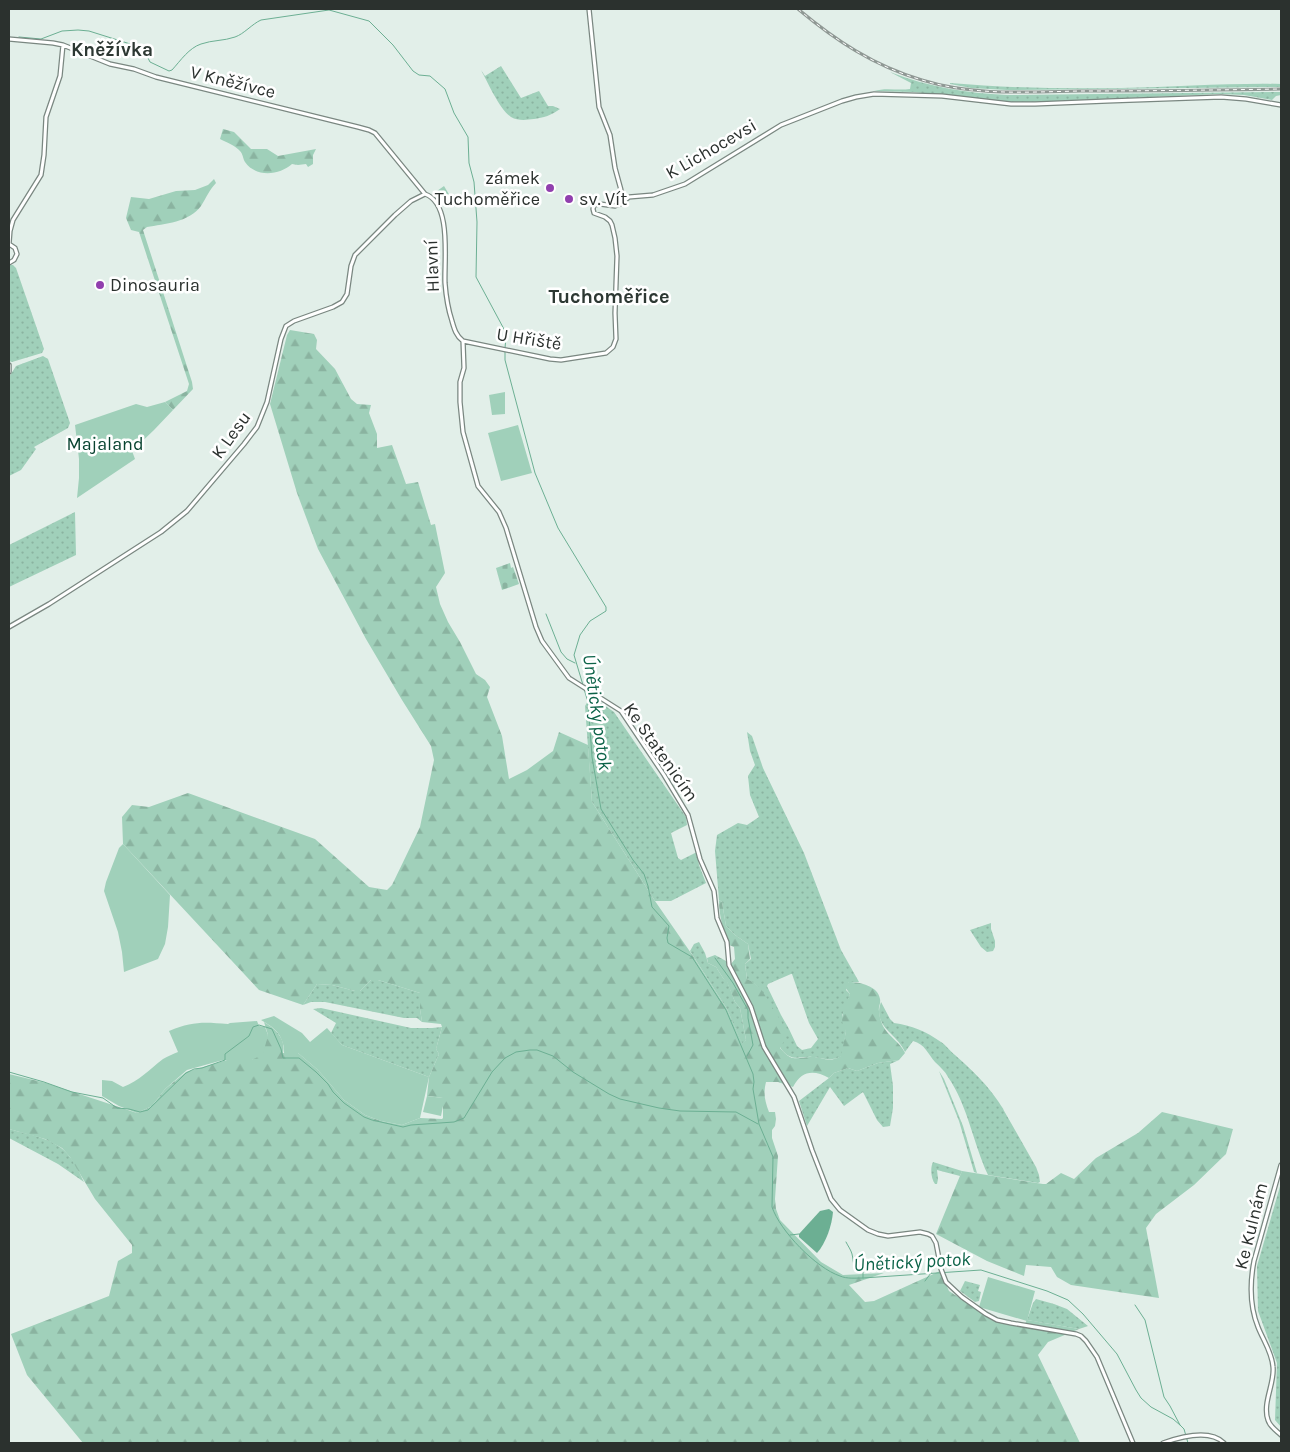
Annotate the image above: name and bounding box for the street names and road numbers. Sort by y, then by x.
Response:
street label: V Kněžívce [188,61,278,103]
street label: K Lichocevsi [662,114,760,184]
street label: Hlavní [420,239,444,293]
street label: U Hřiště [495,323,563,355]
street label: K Lesu [206,407,256,463]
street label: Ke Statenicím [619,698,703,806]
street label: Ke Kulnám [1230,1180,1272,1272]

